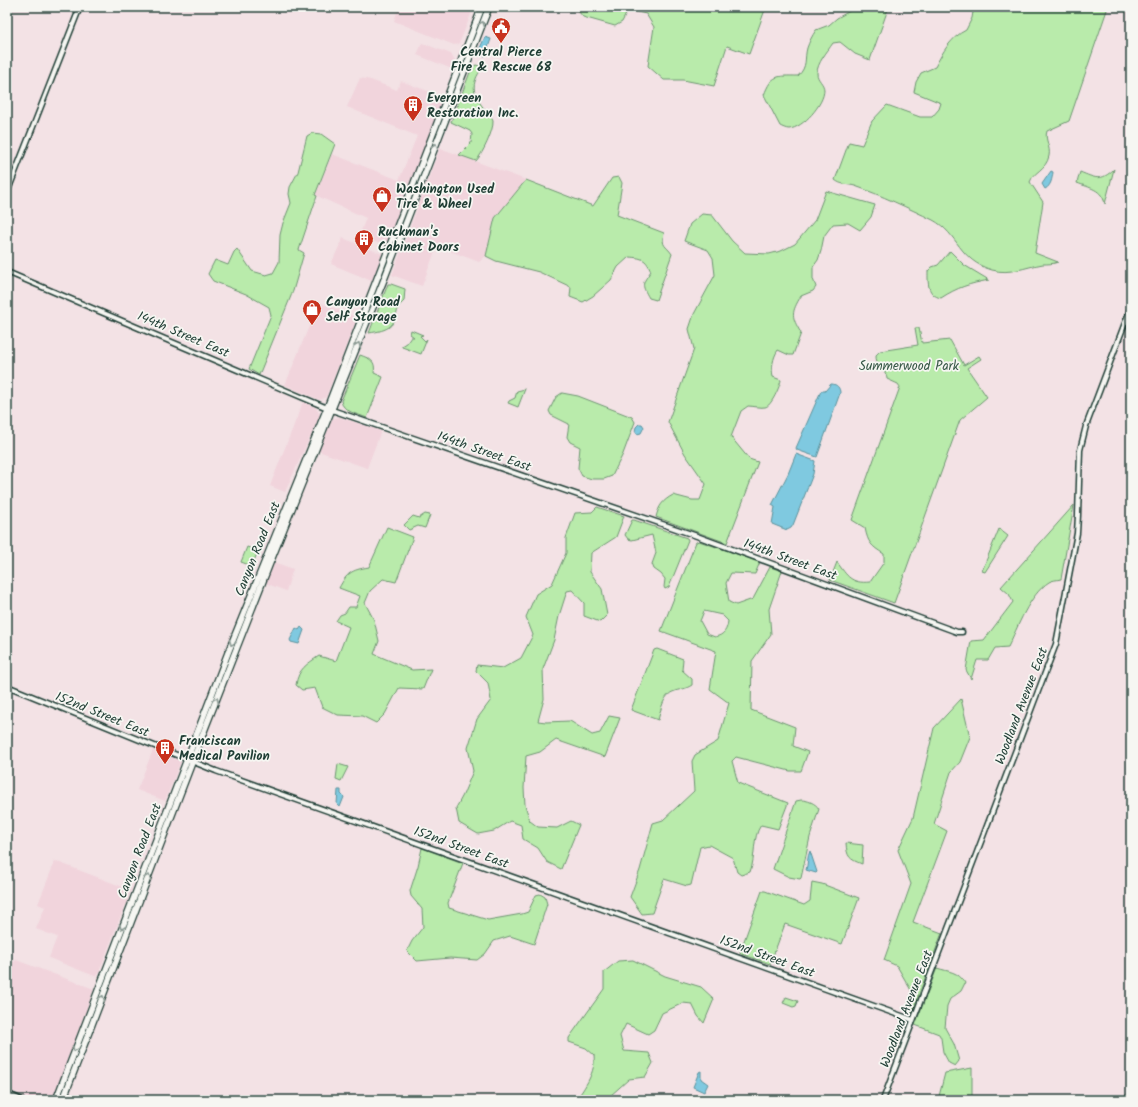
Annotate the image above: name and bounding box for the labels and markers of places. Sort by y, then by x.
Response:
public building icon: Central Pierce Fire & Rescue 68 [490,16,512,44]
place label: Central Pierce Fire & Rescue 68 [451,42,552,78]
place label: Evergreen Restoration Inc. [427,88,518,124]
building icon: Evergreen Restoration Inc. [402,94,424,122]
place label: Washington Used Tire & Wheel [396,179,495,215]
shop icon: Washington Used Tire & Wheel [371,185,393,213]
place label: Ruckman's Cabinet Doors [378,222,459,258]
building icon: Ruckman's Cabinet Doors [353,228,375,256]
place label: Canyon Road Self Storage [326,292,401,328]
shop icon: Canyon Road Self Storage [301,298,323,326]
place label: Franciscan Medical Pavilion [179,731,270,767]
building icon: Franciscan Medical Pavilion [154,737,176,765]

